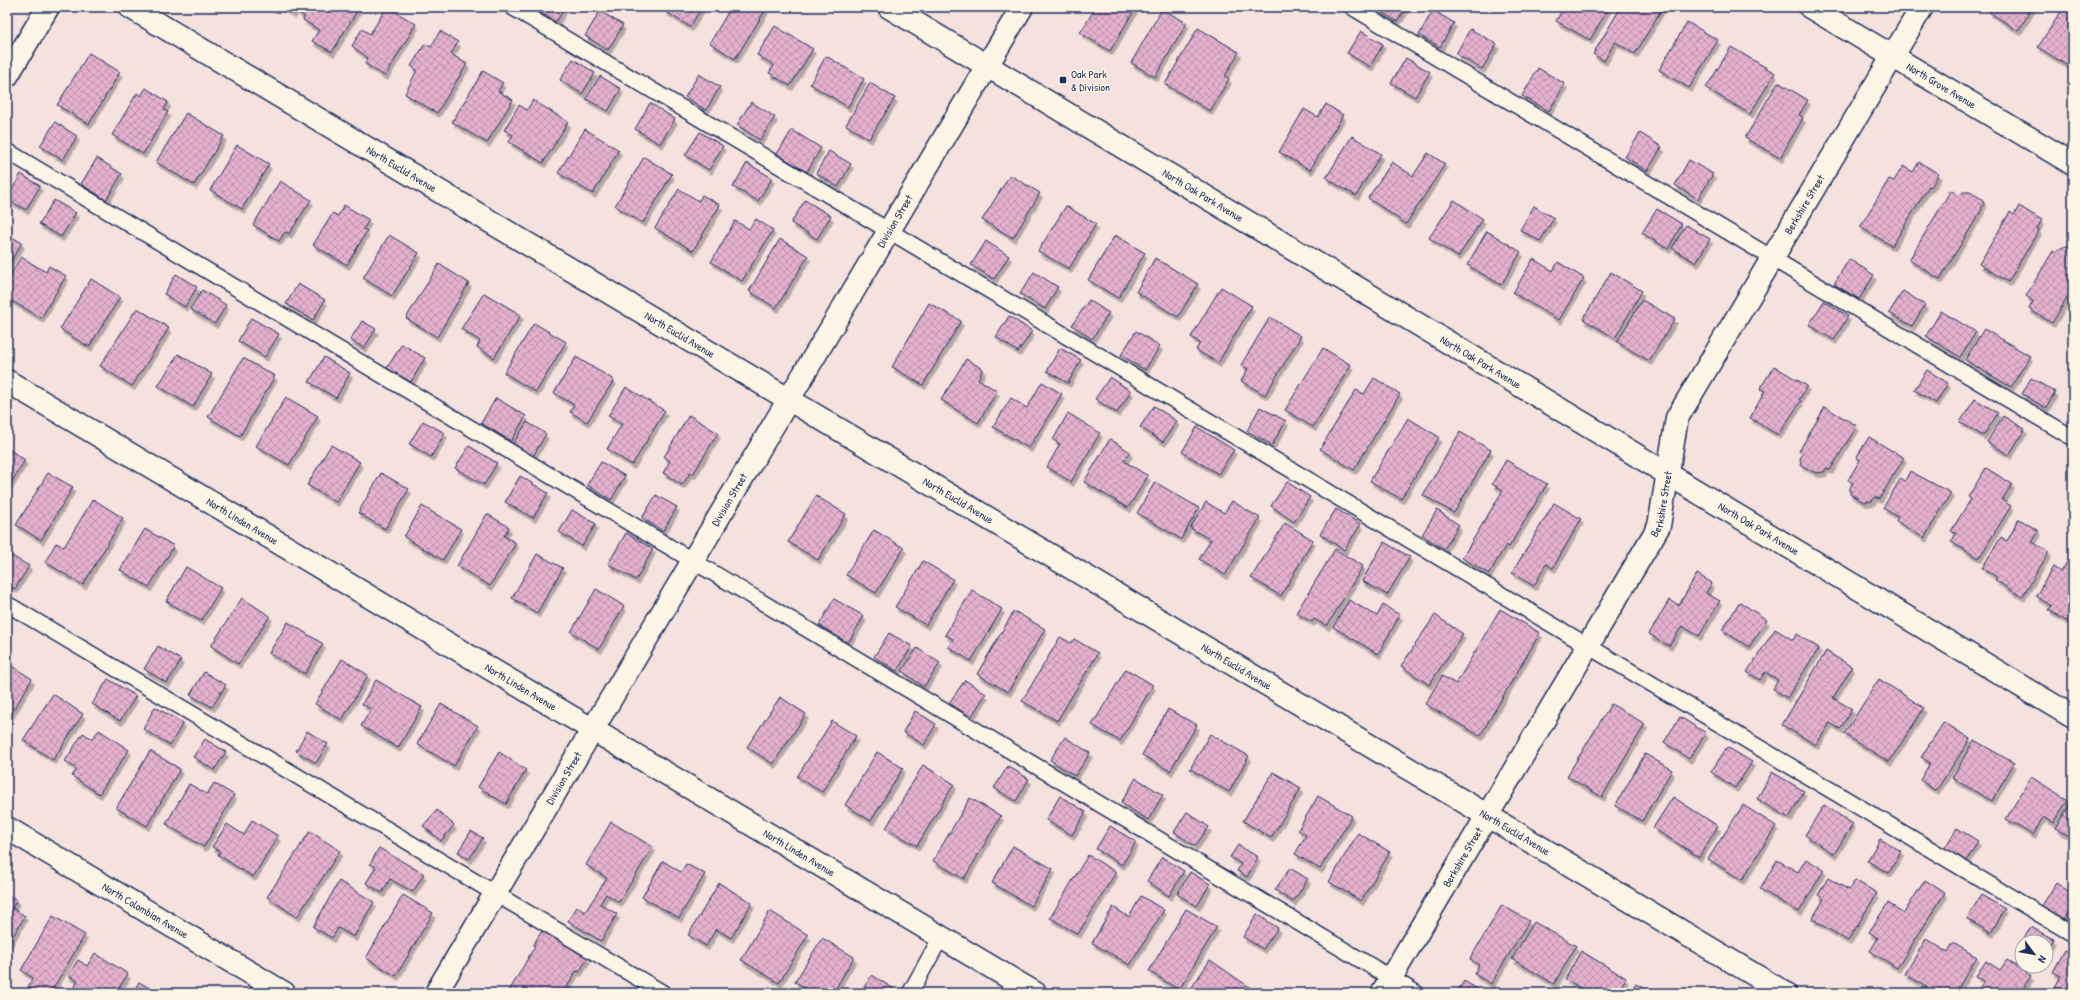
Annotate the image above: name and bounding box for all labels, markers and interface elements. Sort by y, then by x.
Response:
street label: North Grove Avenue [1904,59,1979,112]
place label: Oak Park & Division [1071,67,1110,94]
marker: Oak Park & Division [1058,75,1068,85]
street label: North Euclid Avenue [364,142,440,195]
street label: North Oak Park Avenue [1160,166,1246,225]
street label: Berkshire Street [1781,172,1828,237]
street label: Division Street [874,192,916,250]
street label: North Euclid Avenue [642,308,718,361]
street label: North Oak Park Avenue [1438,332,1524,392]
street label: Division Street [708,470,750,528]
street label: Berkshire Street [1647,470,1675,539]
street label: North Euclid Avenue [921,474,996,527]
street label: North Linden Avenue [204,494,281,548]
street label: North Oak Park Avenue [1716,499,1802,558]
street label: North Euclid Avenue [1199,640,1275,693]
street label: North Linden Avenue [482,660,560,714]
street label: Division Street [543,749,585,807]
street label: North Euclid Avenue [1477,806,1553,859]
street label: Berkshire Street [1439,825,1486,889]
street label: North Linden Avenue [761,826,838,880]
street label: North Colombian Avenue [100,879,191,942]
north arrow [2014,934,2054,974]
text: N [2035,953,2050,966]

